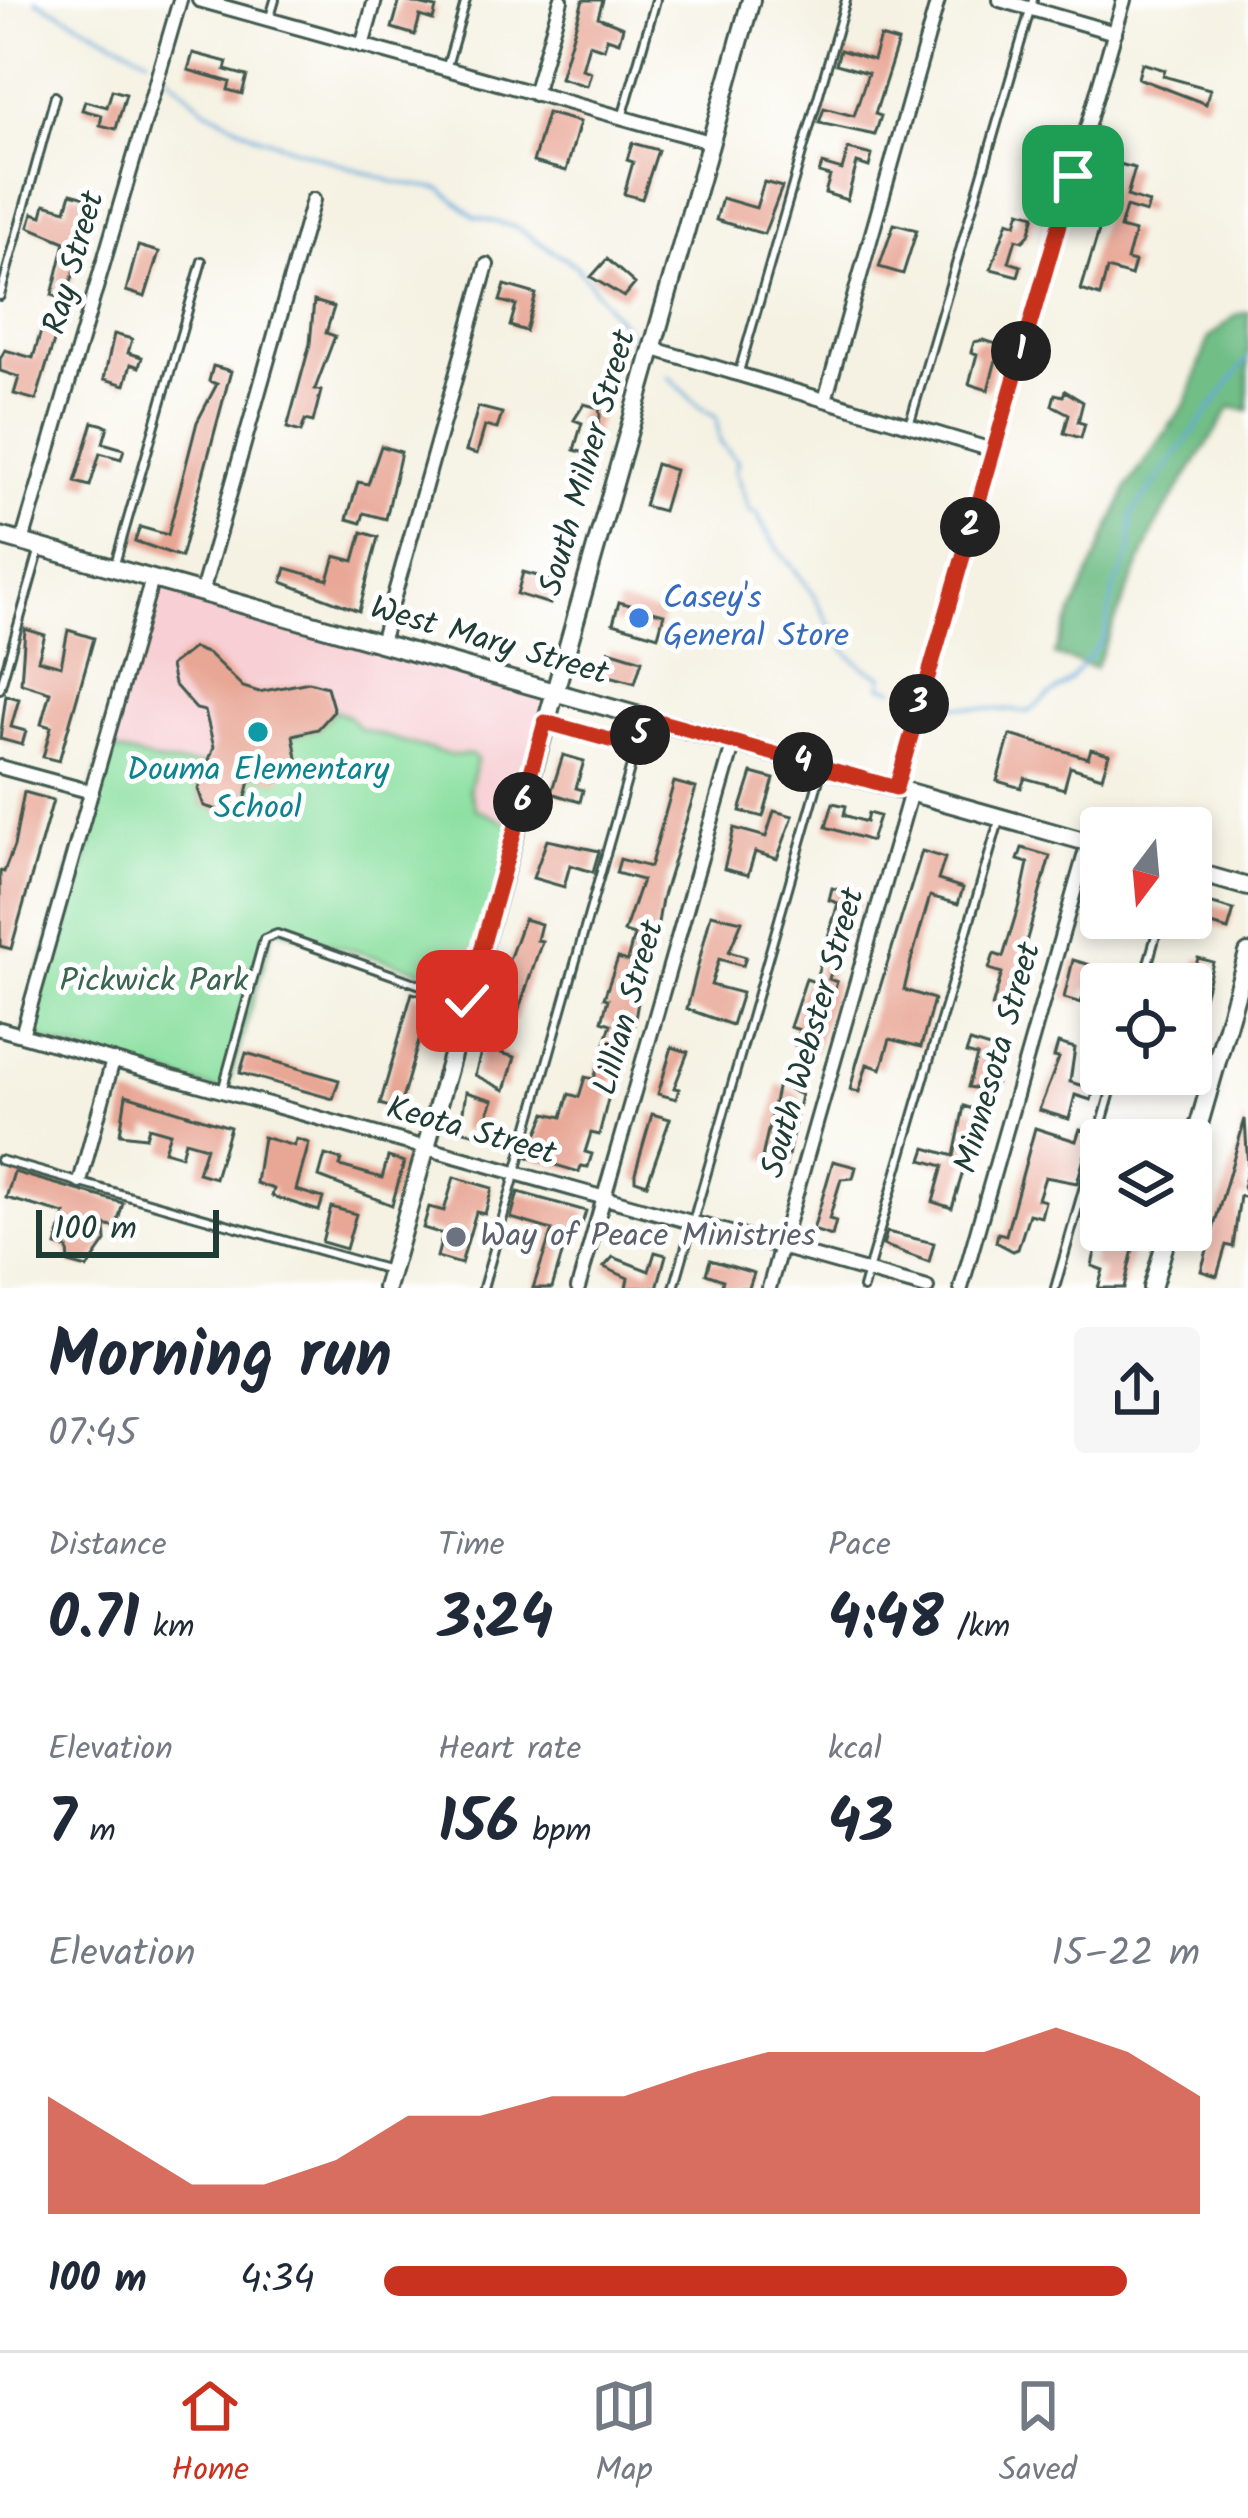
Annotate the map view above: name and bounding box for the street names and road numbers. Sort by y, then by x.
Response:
street label: Ray Street [29,184,121,341]
street label: South Milner Street [526,323,653,602]
street label: West Mary Street [364,583,616,702]
street label: South Webster Street [747,881,881,1184]
street label: Lillian Street [580,913,681,1102]
street label: Minnesota Street [941,935,1058,1180]
street label: Keota Street [380,1082,563,1182]

